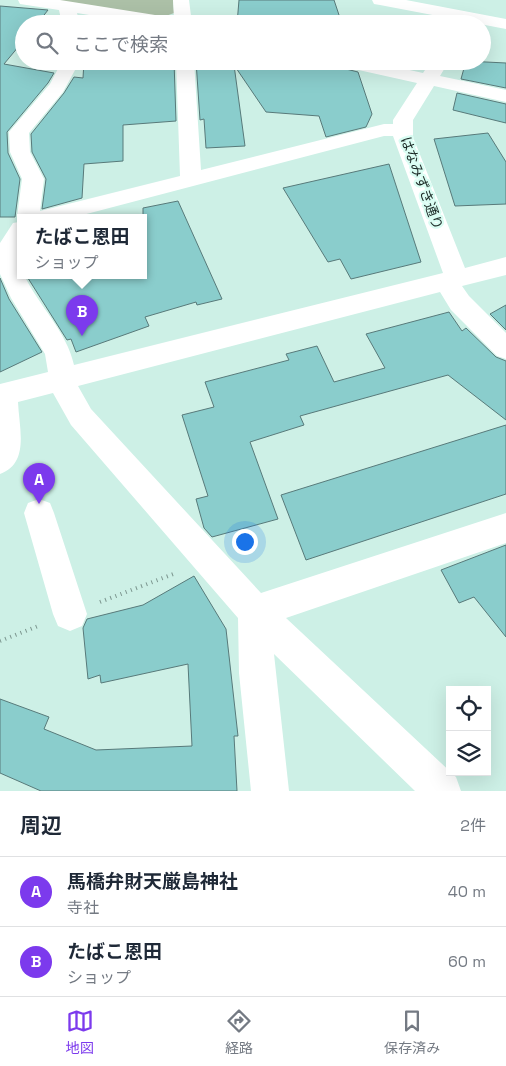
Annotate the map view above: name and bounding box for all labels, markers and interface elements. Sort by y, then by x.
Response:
search box [15,15,491,70]
icon: search [33,29,61,57]
text: ここで検索 [73,32,168,57]
street label: はなみずき通り [397,134,447,232]
popup [17,214,147,279]
text: たばこ恩田 [34,224,130,249]
text: ショップ [34,252,99,273]
pin: B [66,295,98,336]
pin: A [23,463,55,504]
your location [232,529,258,555]
map controls [446,686,491,776]
button: locate [446,686,491,731]
button: layers [446,731,491,776]
text: 周辺 [20,812,62,839]
text: 2件 [460,815,486,836]
text: 馬橋弁財天厳島神社 [67,869,238,894]
text: A [31,881,41,902]
text: 40 m [448,881,486,902]
text: 寺社 [67,897,99,918]
text: たばこ恩田 [67,939,162,964]
text: B [31,951,41,972]
text: 60 m [448,951,486,972]
text: ショップ [67,967,131,988]
tab: 地図 [66,1007,94,1057]
tab: 経路 [225,1007,253,1057]
tab: 保存済み [384,1007,440,1057]

